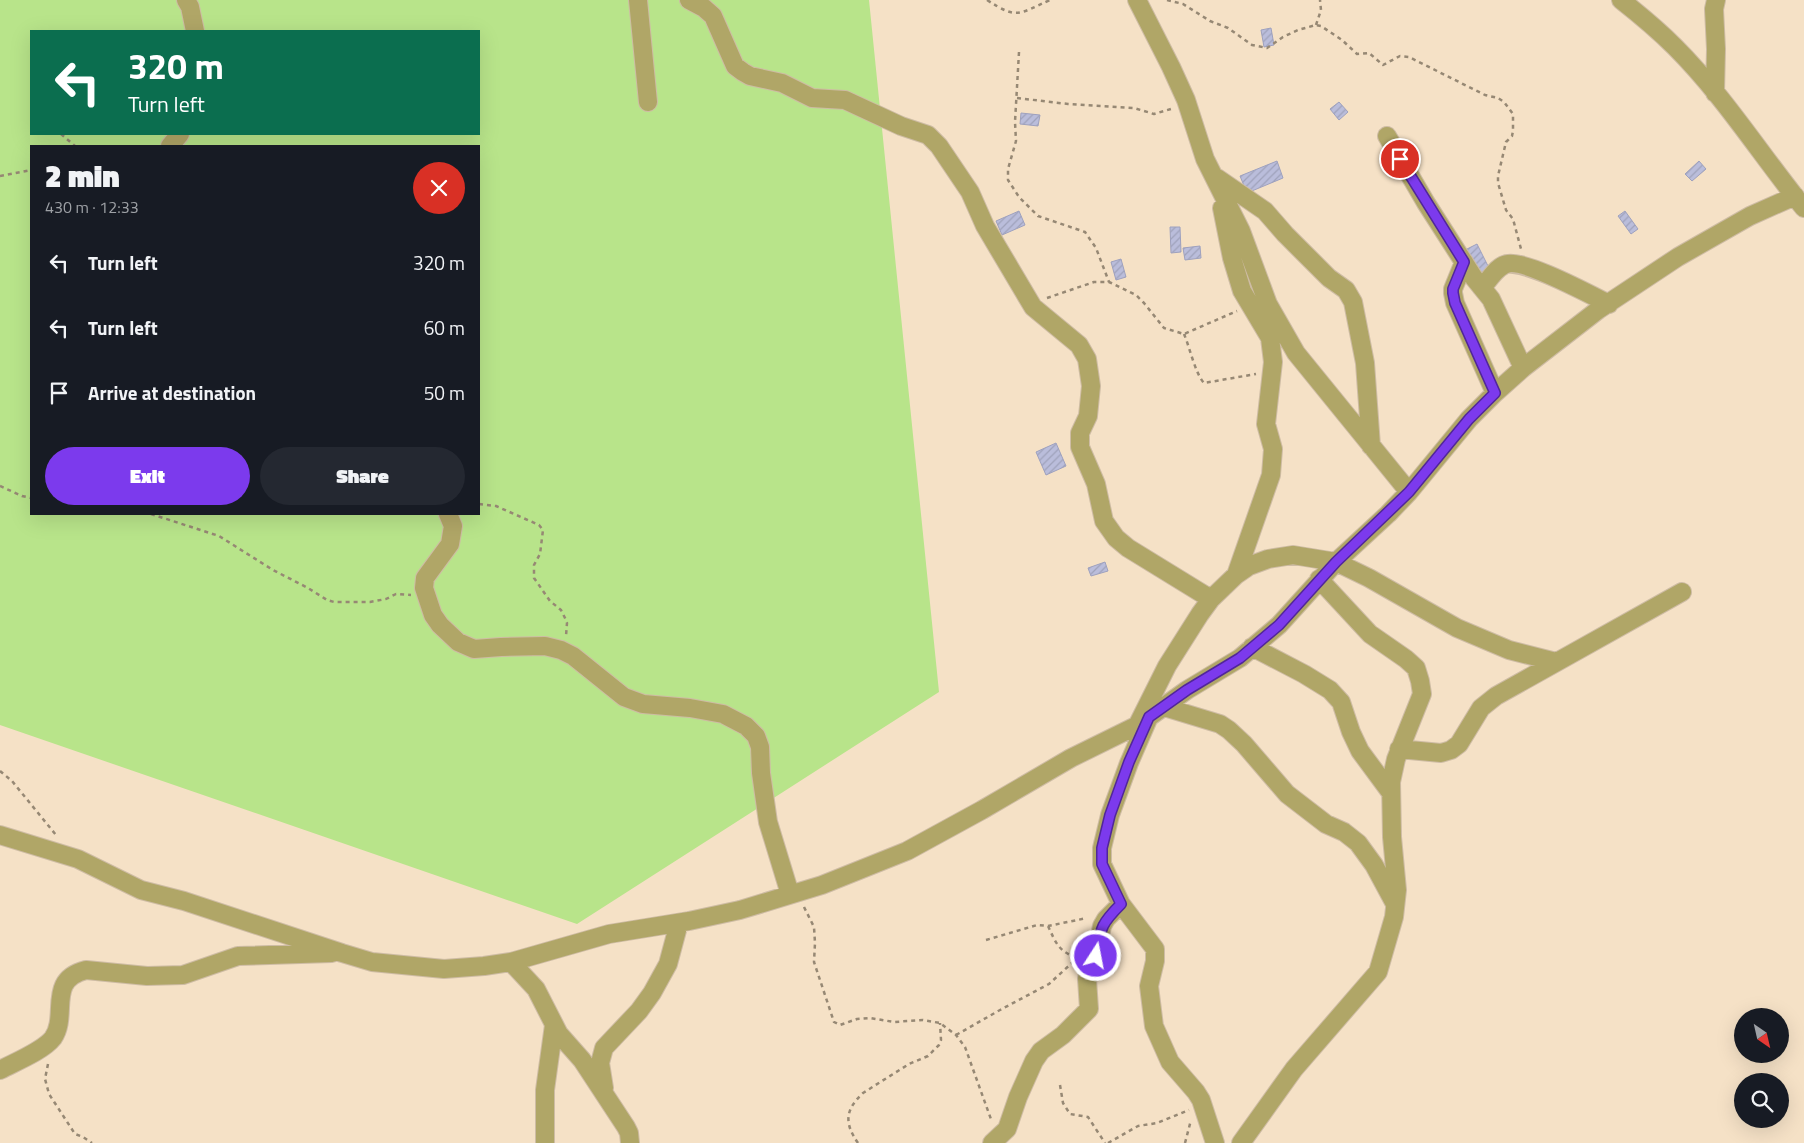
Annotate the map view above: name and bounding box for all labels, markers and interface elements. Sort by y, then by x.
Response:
text: 320 m [128,39,224,93]
icon: left [45,50,110,115]
text: Turn left [128,87,205,121]
pin [1379,138,1421,180]
icon: arrive [1386,145,1414,173]
text: 2 min [45,153,120,199]
button: close [413,162,465,214]
text: 430 m · 12:33 [45,195,139,219]
text: Turn left [88,248,158,277]
text: 320 m [413,248,465,277]
icon: left [45,249,73,277]
text: Turn left [88,313,158,342]
text: 60 m [424,313,465,342]
icon: left [45,314,73,342]
text: Arrive at destination [88,378,256,407]
text: 50 m [424,378,465,407]
icon: arrive [45,379,73,407]
button: Exit [45,447,250,505]
button: Share [260,447,465,505]
position arrow [1069,929,1121,981]
north arrow [1734,1008,1789,1062]
map controls [1734,1008,1789,1128]
button: search [1734,1073,1789,1128]

